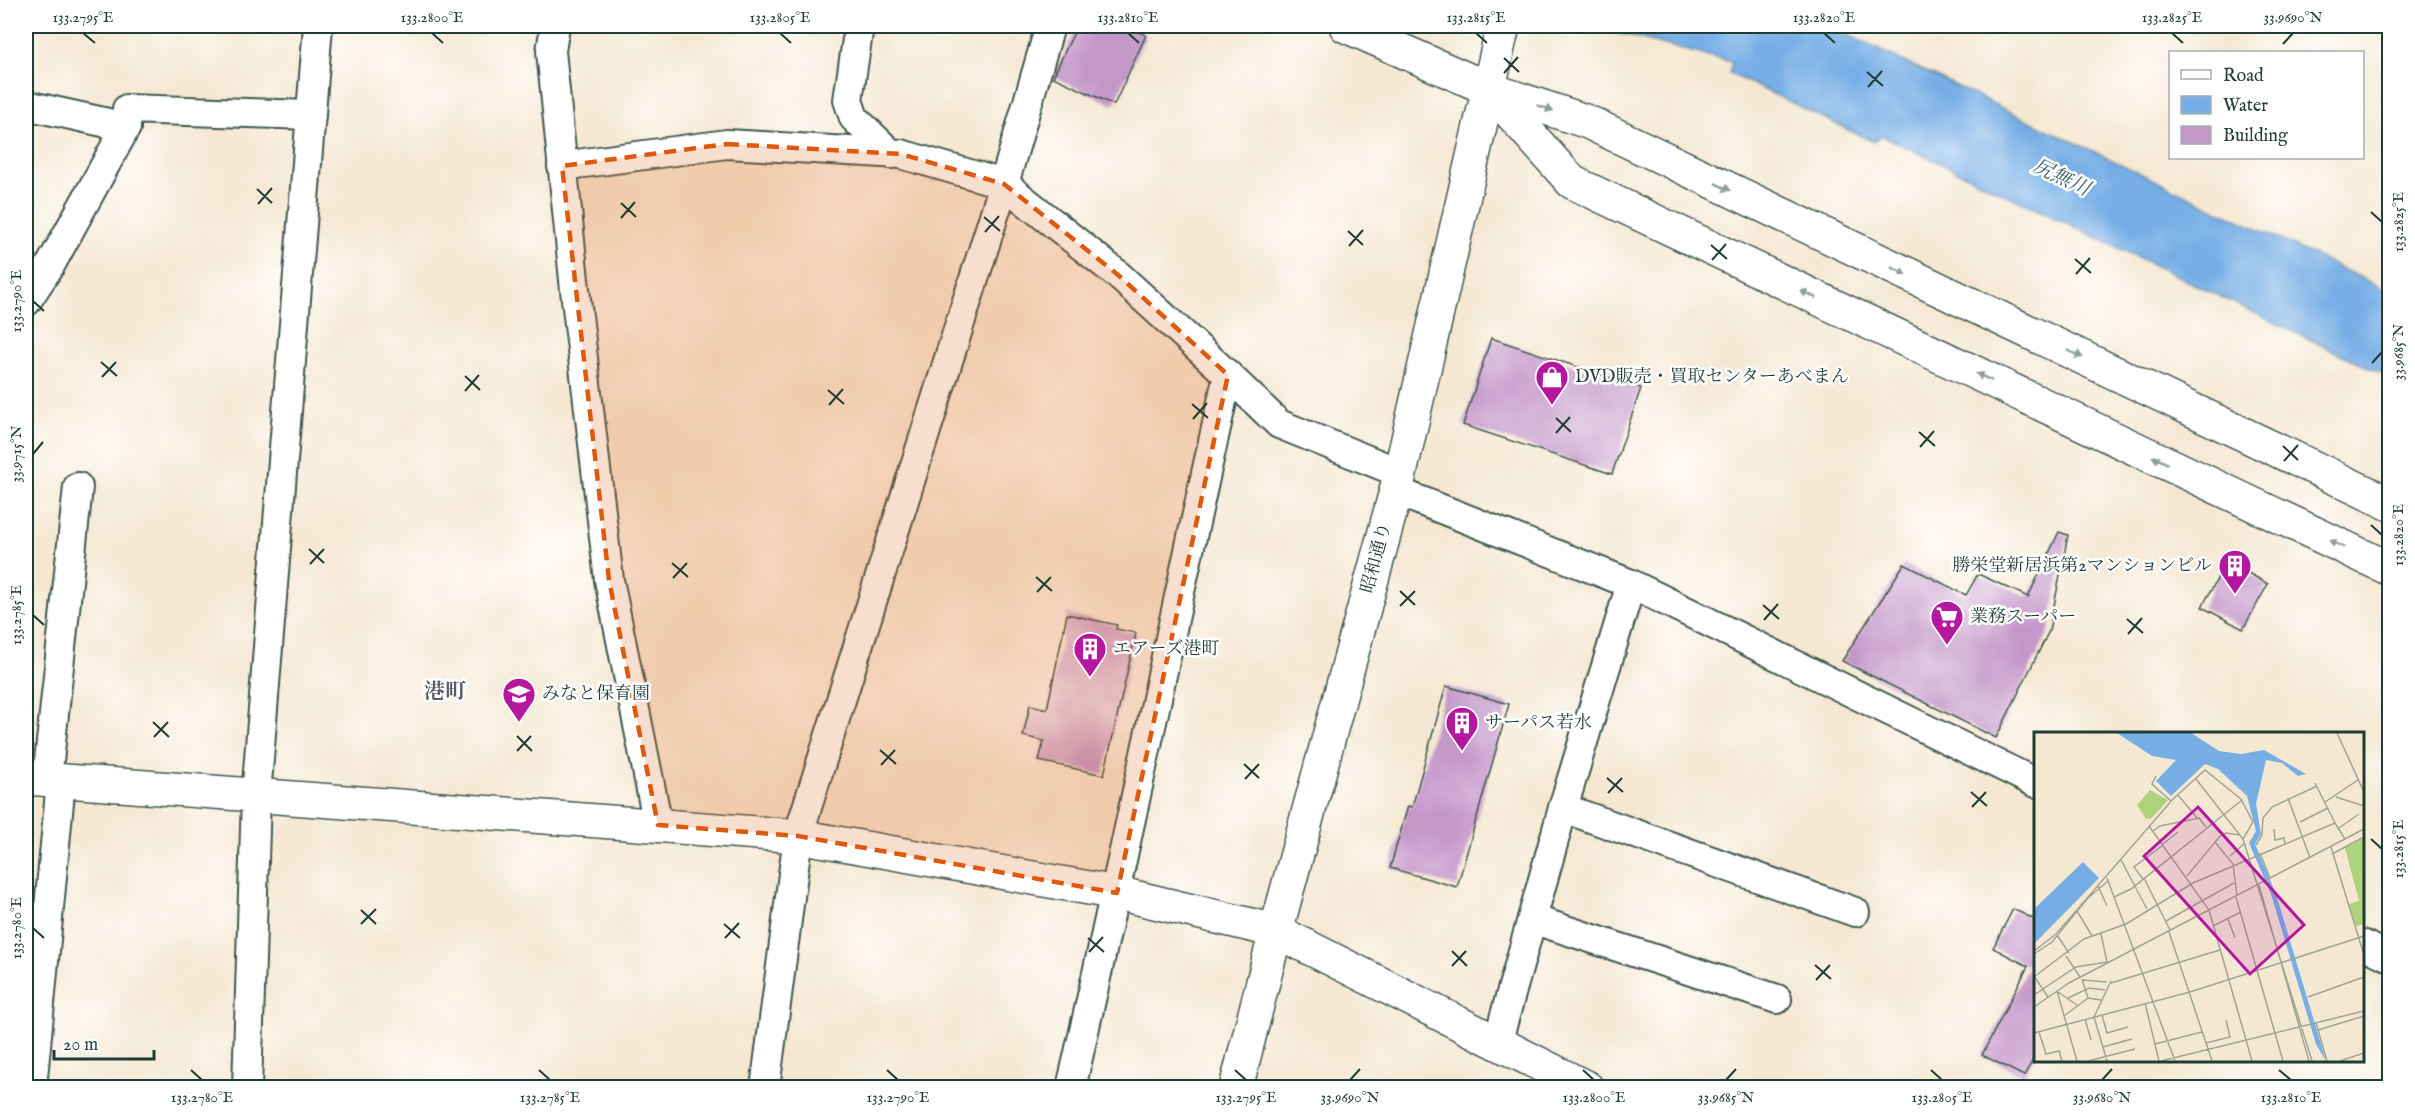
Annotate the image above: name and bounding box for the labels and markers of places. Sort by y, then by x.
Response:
shop icon: DVD販売・買取センターあべまん [1534,359,1570,406]
place label: DVD販売・買取センターあべまん [1575,366,1849,389]
building icon: 勝栄堂新居浜第2マンションビル [2217,548,2253,595]
place label: 勝栄堂新居浜第2マンションビル [1952,555,2212,578]
supermarket icon: 業務スーパー [1929,599,1965,646]
place label: 業務スーパー [1970,606,2076,629]
building icon: エアーズ港町 [1072,631,1108,678]
place label: エアーズ港町 [1113,638,1220,661]
school or university icon: みなと保育園 [501,676,537,723]
place label: みなと保育園 [542,683,650,706]
building icon: サーパス若水 [1444,705,1480,752]
place label: サーパス若水 [1485,712,1592,735]

